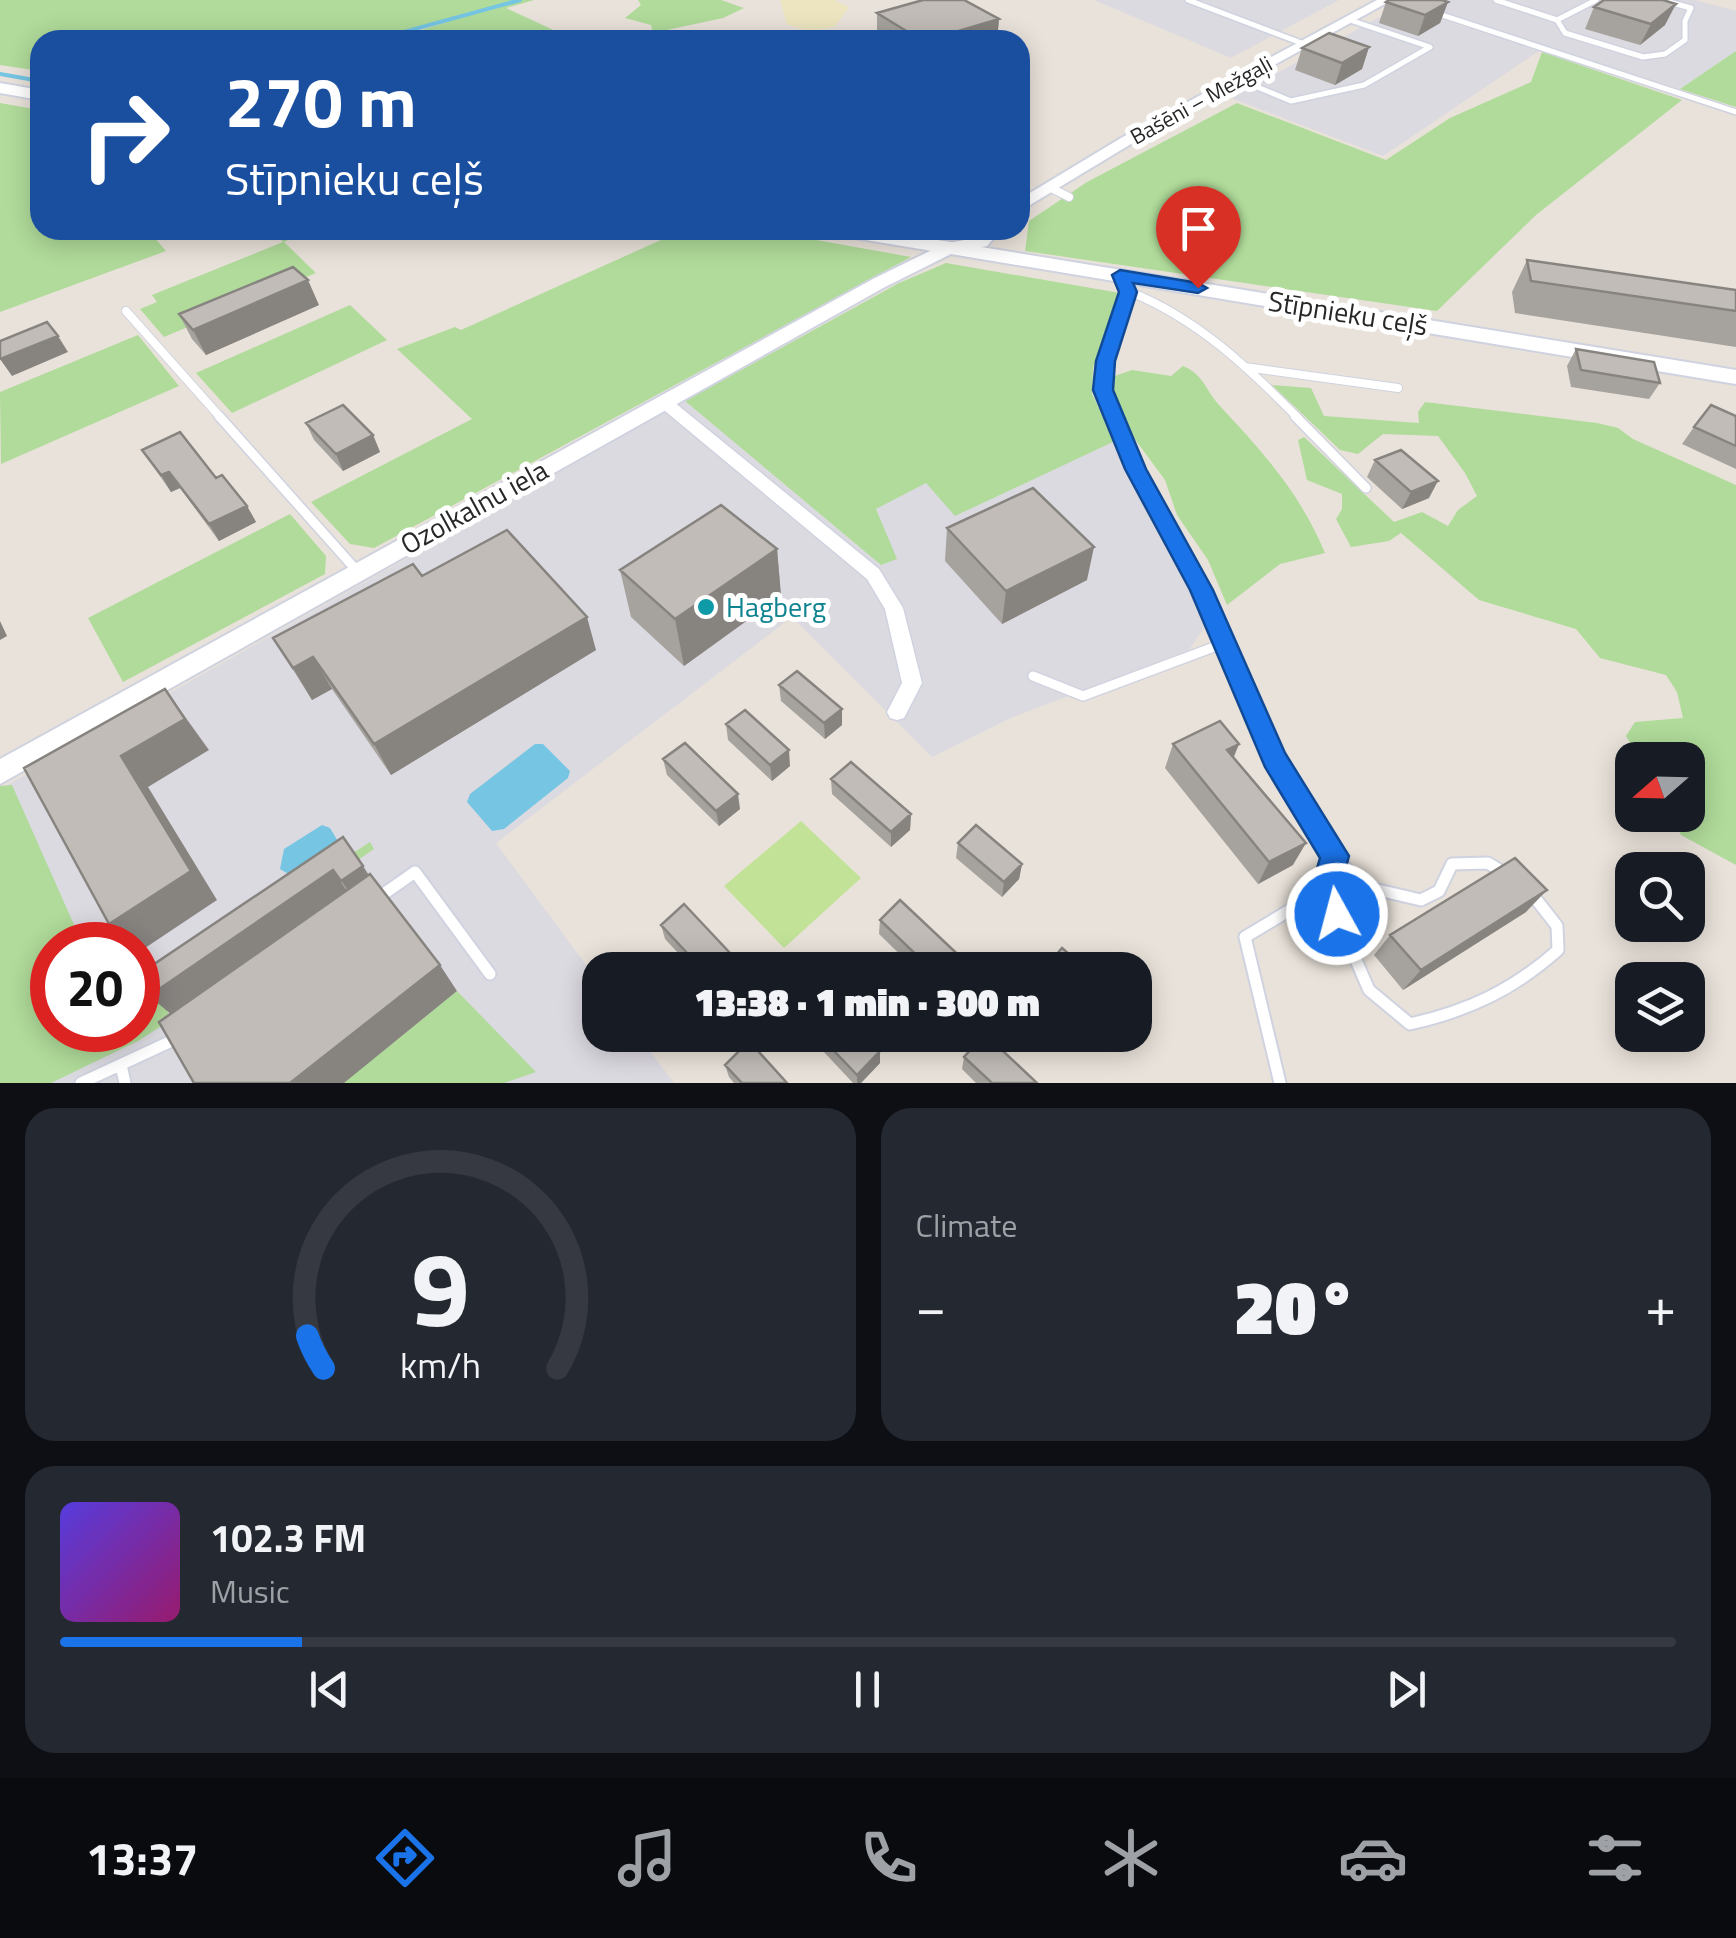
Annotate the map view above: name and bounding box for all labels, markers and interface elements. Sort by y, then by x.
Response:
street label: Bašēni – Mežgaļi [1124,47,1278,153]
text: 270 m [225,48,417,154]
icon: right [60,70,190,200]
text: Stīpnieku ceļš [225,144,484,212]
pin [1156,186,1241,289]
icon: arrive [1171,201,1226,256]
street label: Stīpnieku ceļš [1265,279,1431,346]
street label: Ozolkalnu iela [392,448,555,565]
place label: Hagberg [726,585,826,628]
marker: Hagberg [695,596,717,618]
north arrow [1615,742,1705,832]
map controls [1615,742,1705,1052]
button: search [1615,852,1705,942]
position arrow [1285,862,1389,966]
speed limit sign: 20 [30,922,160,1052]
button: layers [1615,962,1705,1052]
text: 13:38 · 1 min · 300 m [694,973,1040,1031]
text: Climate [916,1201,1017,1249]
text: 9 [411,1208,469,1366]
text: 20° [1234,1249,1358,1363]
text: − [916,1264,946,1347]
text: + [1645,1264,1676,1347]
text: km/h [400,1337,481,1392]
text: 102.3 FM [210,1509,366,1567]
text: Music [210,1567,290,1615]
icon: previous [302,1662,357,1717]
icon: pause [840,1662,895,1717]
icon: next [1379,1662,1434,1717]
icon: directions [370,1823,440,1893]
icon: music [612,1823,682,1893]
icon: phone [854,1823,924,1893]
icon: climate [1096,1823,1166,1893]
icon: car [1338,1823,1408,1893]
icon: filters [1580,1823,1650,1893]
text: 13:37 [86,1824,198,1892]

